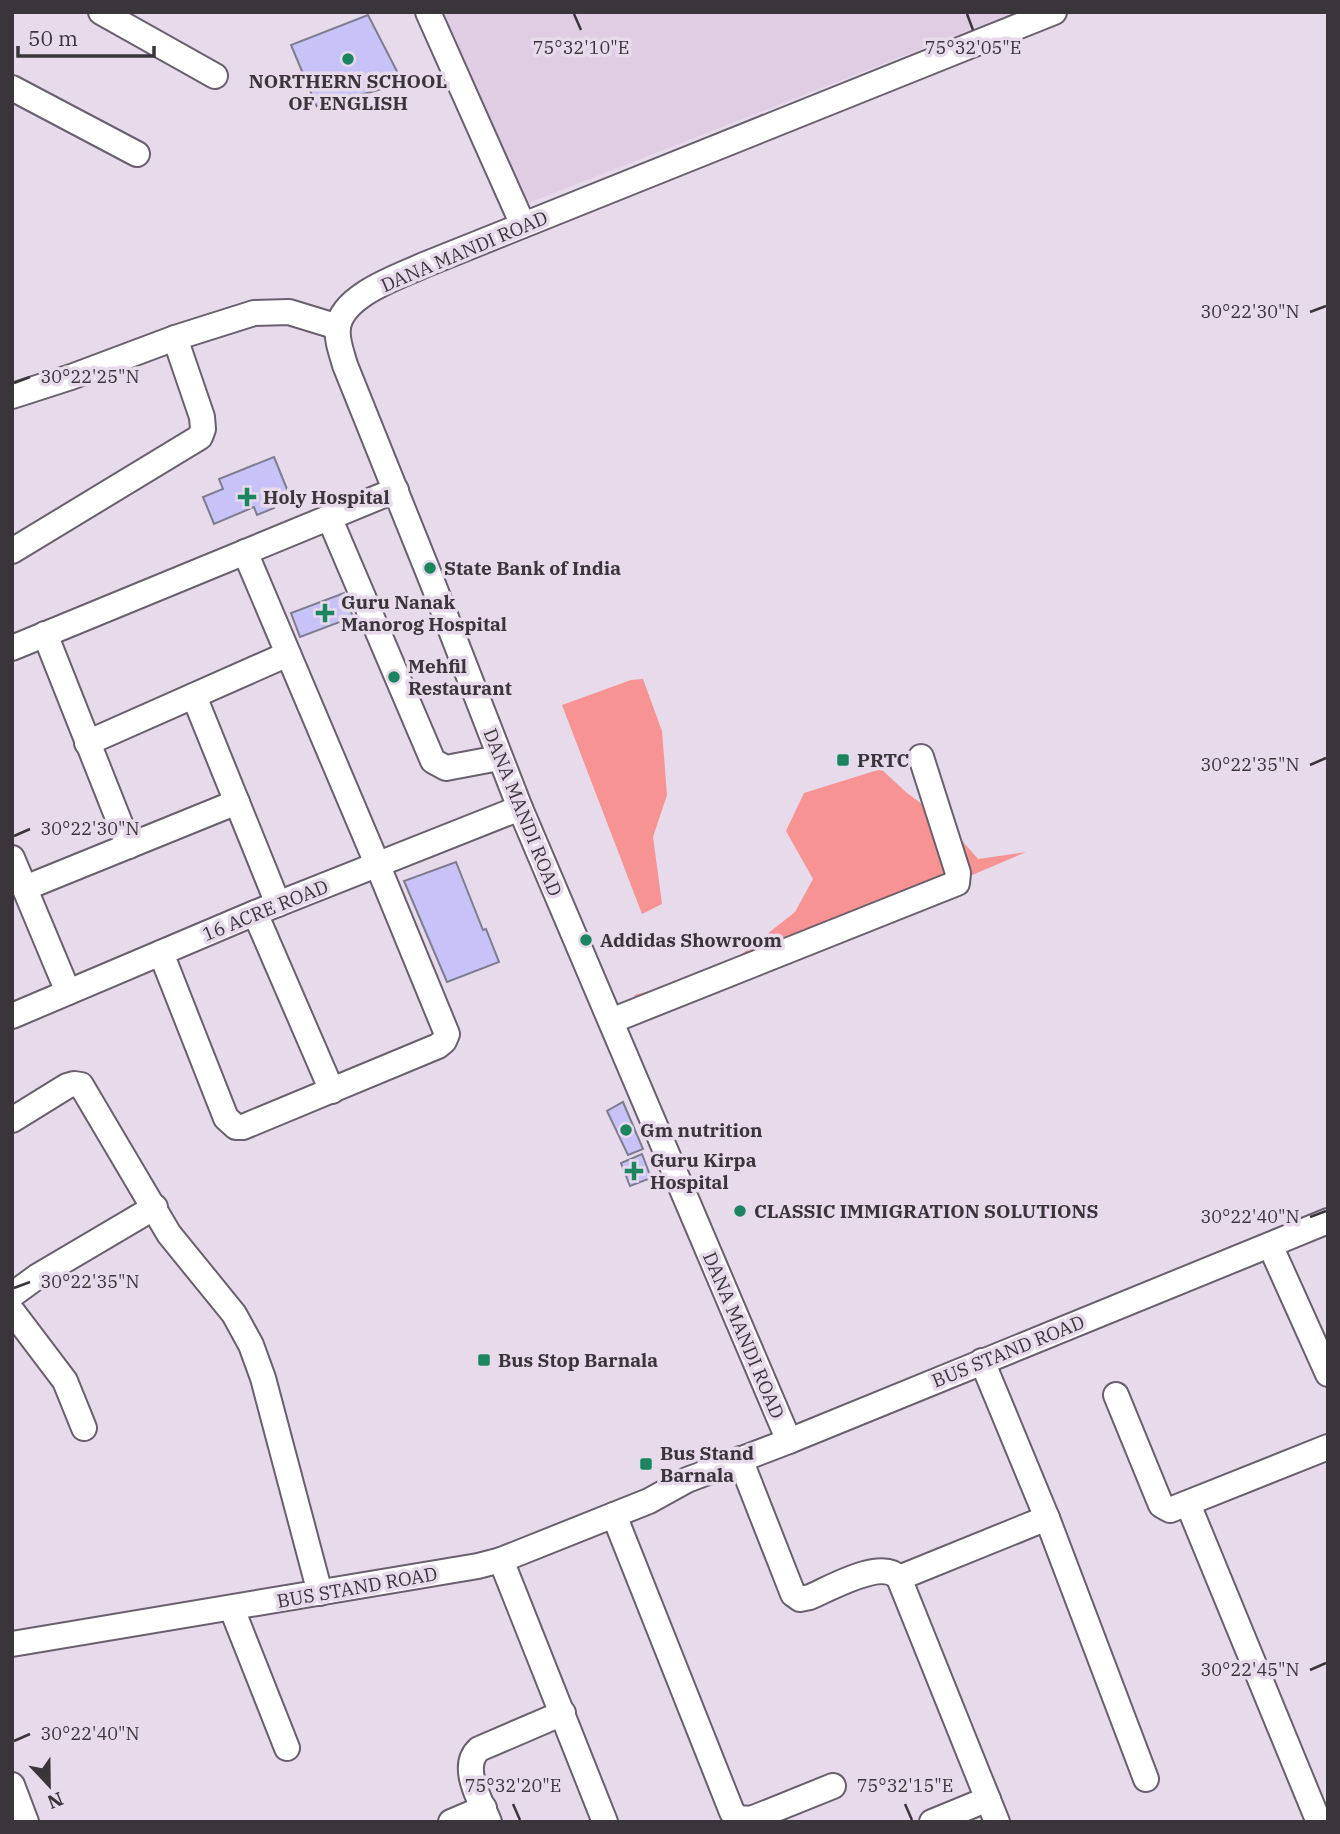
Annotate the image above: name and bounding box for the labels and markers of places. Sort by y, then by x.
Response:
marker: NORTHERN SCHOOL OF ENGLISH [340,51,356,67]
place label: NORTHERN SCHOOL OF ENGLISH [249,69,447,115]
place label: Holy Hospital [263,485,390,509]
marker: Holy Hospital [237,487,257,507]
place label: State Bank of India [444,556,621,580]
marker: State Bank of India [422,560,438,576]
place label: Guru Nanak Manorog Hospital [341,590,507,636]
marker: Guru Nanak Manorog Hospital [315,603,335,623]
place label: Mehfil Restaurant [408,654,512,700]
marker: Mehfil Restaurant [386,669,402,685]
place label: PRTC [857,748,909,772]
marker: PRTC [835,752,851,768]
place label: Addidas Showroom [600,928,782,952]
marker: Addidas Showroom [578,932,594,948]
place label: Gm nutrition [640,1118,763,1142]
marker: Gm nutrition [618,1122,634,1138]
place label: Guru Kirpa Hospital [650,1148,757,1194]
marker: Guru Kirpa Hospital [624,1161,644,1181]
place label: CLASSIC IMMIGRATION SOLUTIONS [754,1199,1098,1223]
marker: CLASSIC IMMIGRATION SOLUTIONS [732,1203,748,1219]
place label: Bus Stop Barnala [498,1348,658,1372]
marker: Bus Stop Barnala [476,1352,492,1368]
place label: Bus Stand Barnala [660,1441,754,1487]
marker: Bus Stand Barnala [638,1456,654,1472]

